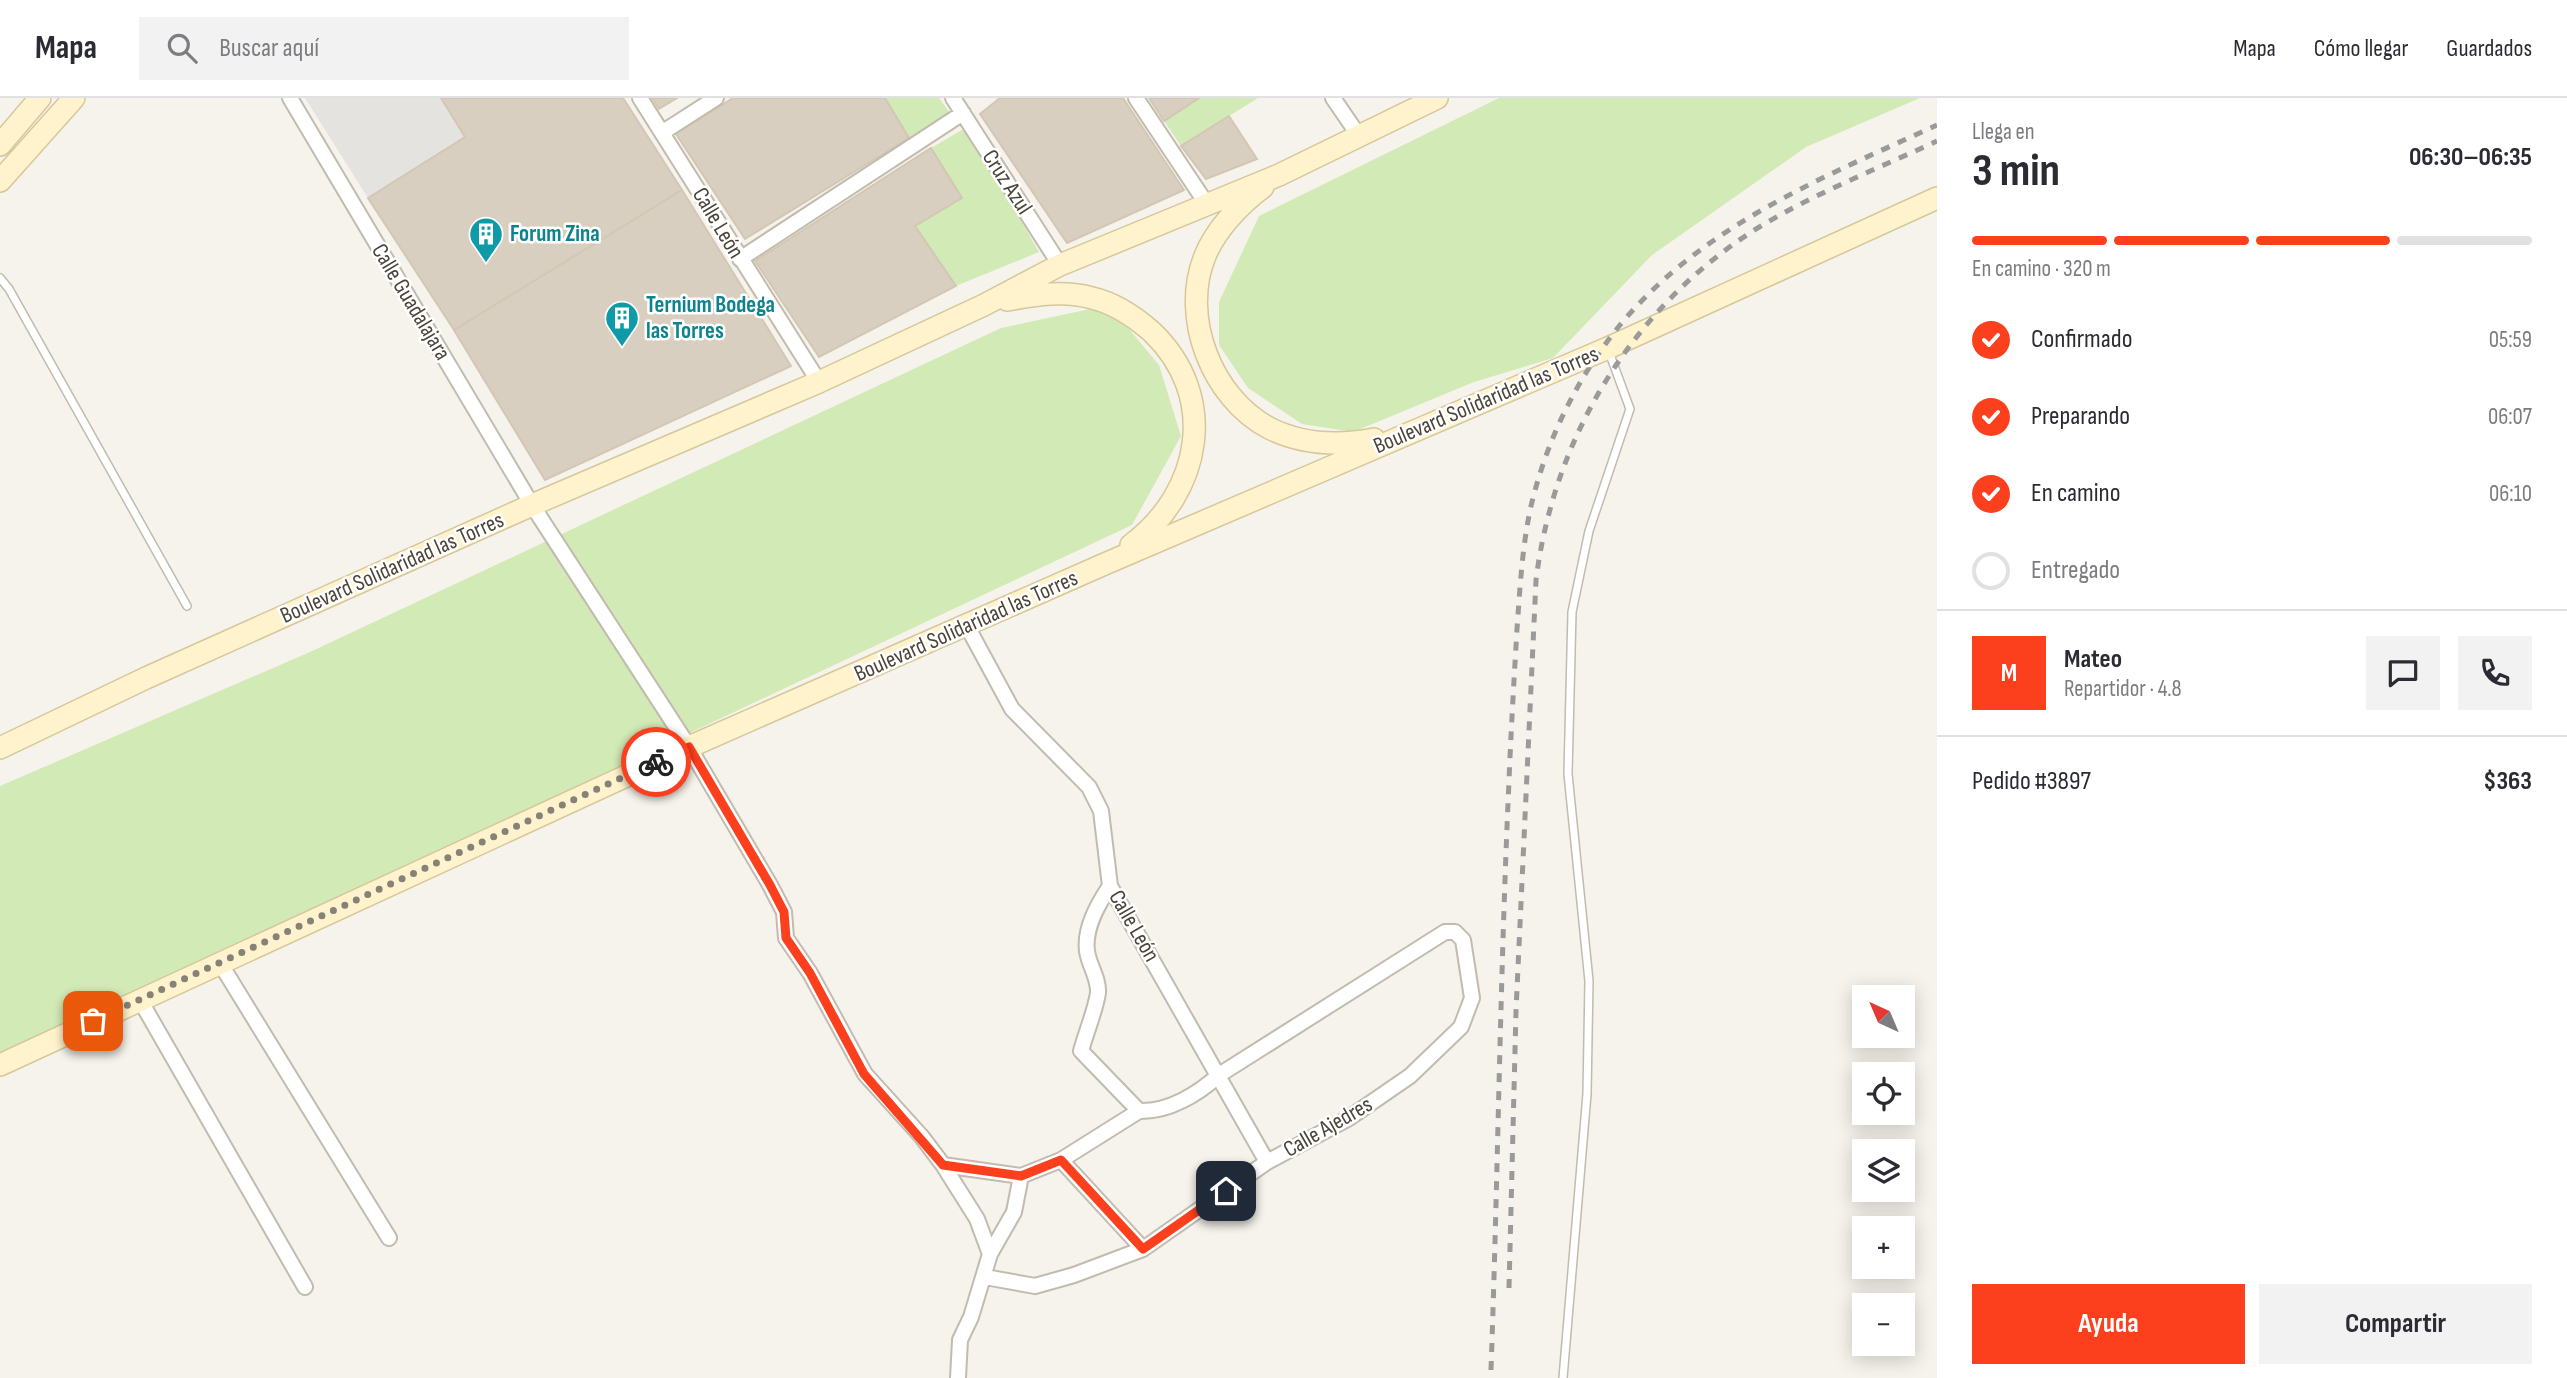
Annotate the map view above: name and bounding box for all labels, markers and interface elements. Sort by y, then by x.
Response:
search box [139,17,629,80]
text: Mapa [35,28,97,68]
icon: search [163,29,201,67]
text: Buscar aquí [219,33,319,64]
text: Mapa [2233,34,2276,63]
text: Cómo llegar [2314,34,2408,63]
text: Guardados [2446,34,2532,63]
text: Llega en [1972,118,2035,146]
text: 06:30–06:35 [2409,142,2532,173]
street label: Cruz Azul [976,144,1038,220]
text: 3 min [1972,144,2060,199]
street label: Calle León [686,182,750,264]
building icon: Forum Zina [467,215,505,264]
place label: Forum Zina [510,220,600,248]
street label: Calle Guadalajara [365,239,457,365]
text: En camino · 320 m [1972,255,2111,283]
place label: Ternium Bodega las Torres [646,291,775,345]
building icon: Ternium Bodega las Torres [603,299,641,348]
icon: check [1972,321,2010,359]
text: Confirmado [2031,324,2132,355]
text: 05:59 [2489,326,2532,354]
street label: Boulevard Solidaridad las Torres [1369,340,1603,460]
icon: check [1972,398,2010,436]
text: Preparando [2031,401,2130,432]
text: 06:07 [2488,403,2532,431]
icon: check [1972,475,2010,513]
text: En camino [2031,478,2121,509]
text: 06:10 [2489,480,2532,508]
street label: Boulevard Solidaridad las Torres [276,506,508,630]
text: Entregado [2031,555,2120,586]
street label: Boulevard Solidaridad las Torres [850,564,1082,688]
button: chat [2366,636,2440,710]
button: phone [2458,636,2532,710]
text: Mateo [2064,644,2122,675]
text: M [2001,658,2017,689]
text: Repartidor · 4.8 [2064,675,2182,703]
courier [621,727,691,797]
icon: bike [637,743,675,781]
text: Pedido #3897 [1972,766,2091,797]
text: $363 [2483,766,2532,797]
street label: Calle León [1102,885,1166,967]
north arrow [1852,985,1914,1048]
map controls [1852,985,1915,1356]
pin [63,991,123,1051]
icon: bag [74,1002,112,1040]
button: locate [1852,1062,1915,1125]
street label: Calle Ajedres [1279,1090,1377,1164]
button: layers [1852,1139,1915,1202]
pin [1196,1161,1256,1221]
icon: home [1207,1172,1245,1210]
button: + [1852,1216,1915,1279]
button: Ayuda [1972,1284,2245,1364]
button: Compartir [2259,1284,2532,1364]
button: − [1852,1293,1915,1356]

